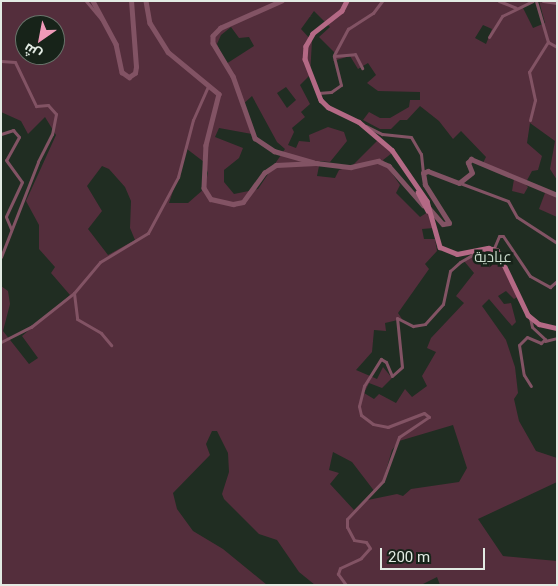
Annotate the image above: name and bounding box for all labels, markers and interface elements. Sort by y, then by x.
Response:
north arrow [15,15,65,65]
text: ش [20,40,44,63]
district label: عبادية [474,249,512,267]
scale bar [383,538,488,570]
text: 200 m [388,548,430,566]

